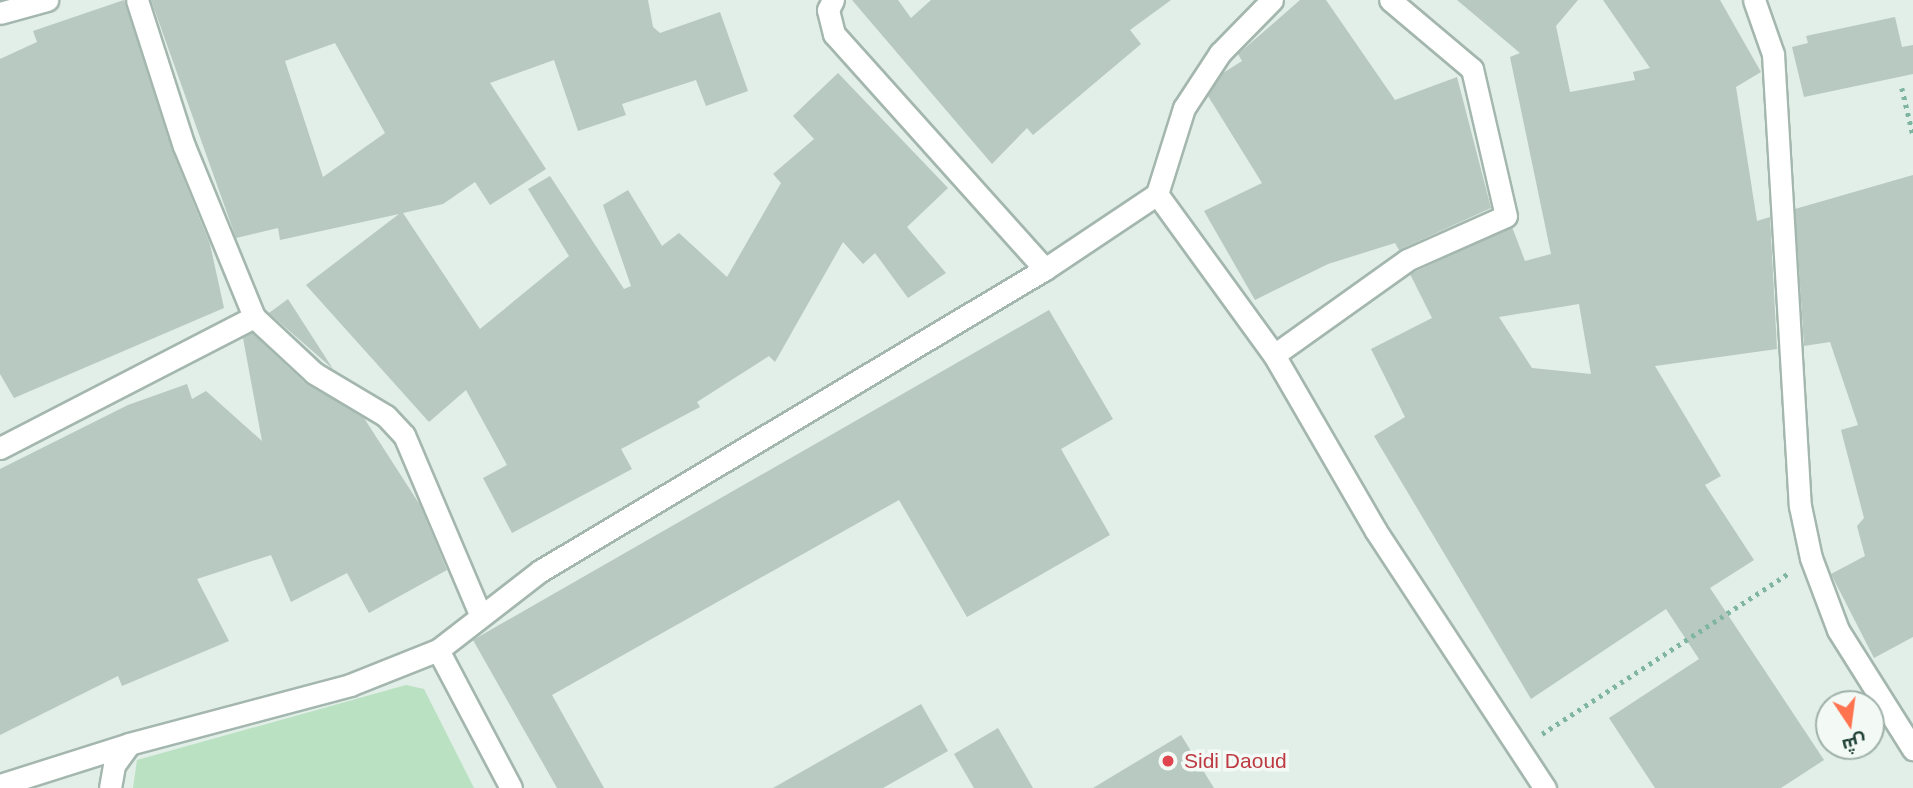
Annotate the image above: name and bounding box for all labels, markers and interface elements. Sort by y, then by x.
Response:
north arrow [1815,690,1885,760]
text: ش [1840,731,1869,757]
place label: Sidi Daoud [1184,748,1287,774]
marker: Sidi Daoud [1158,751,1178,771]

